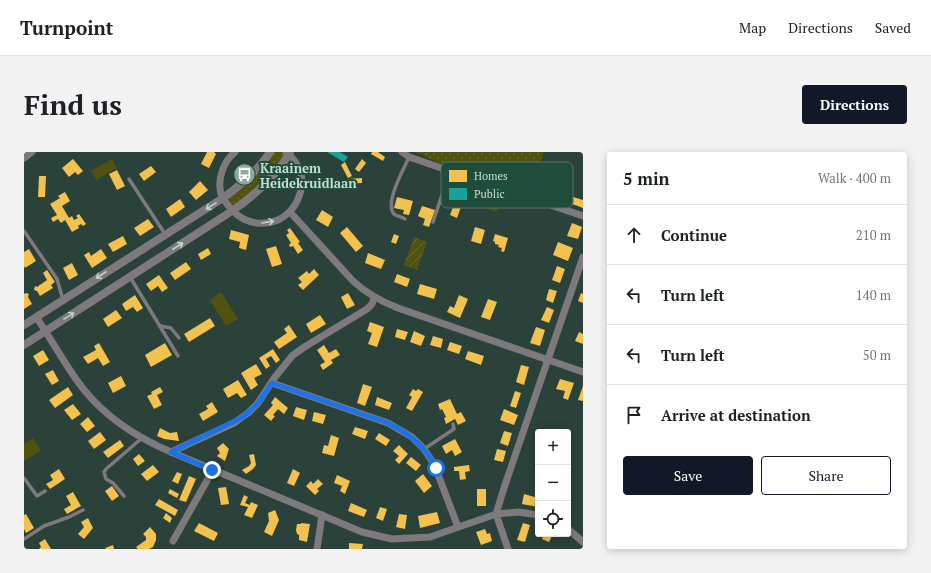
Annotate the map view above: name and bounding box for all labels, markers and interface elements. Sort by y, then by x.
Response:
text: Turnpoint [20,15,113,40]
text: Map [739,18,766,37]
text: Directions [788,18,853,37]
text: Saved [875,18,911,37]
button: Directions [802,85,907,124]
text: Find us [24,86,122,123]
place label: Kraainem Heidekruidlaan [260,159,357,192]
bus stop icon: Kraainem Heidekruidlaan [231,162,257,188]
legend [441,162,573,208]
text: 5 min [623,167,670,190]
text: Homes [474,169,508,183]
text: Walk · 400 m [818,169,891,187]
text: Public [474,187,505,201]
one-way arrow [205,202,217,210]
one-way arrow [261,218,274,226]
icon: ahead [623,224,645,246]
text: Continue [661,225,727,245]
text: 210 m [856,226,891,244]
one-way arrow [172,242,184,250]
one-way arrow [95,272,107,280]
icon: left [623,284,645,306]
text: Turn left [661,285,725,305]
text: 140 m [856,286,891,304]
one-way arrow [63,312,75,320]
icon: left [623,344,645,366]
text: Turn left [661,345,725,365]
text: 50 m [863,346,891,364]
icon: arrive [623,404,645,426]
text: Arrive at destination [661,405,811,425]
map controls [535,429,571,537]
button: + [535,429,571,465]
button: Save [623,456,753,495]
button: Share [761,456,891,495]
route start [427,459,445,477]
route end [203,461,221,479]
button: − [535,465,571,501]
button: locate [535,501,571,537]

